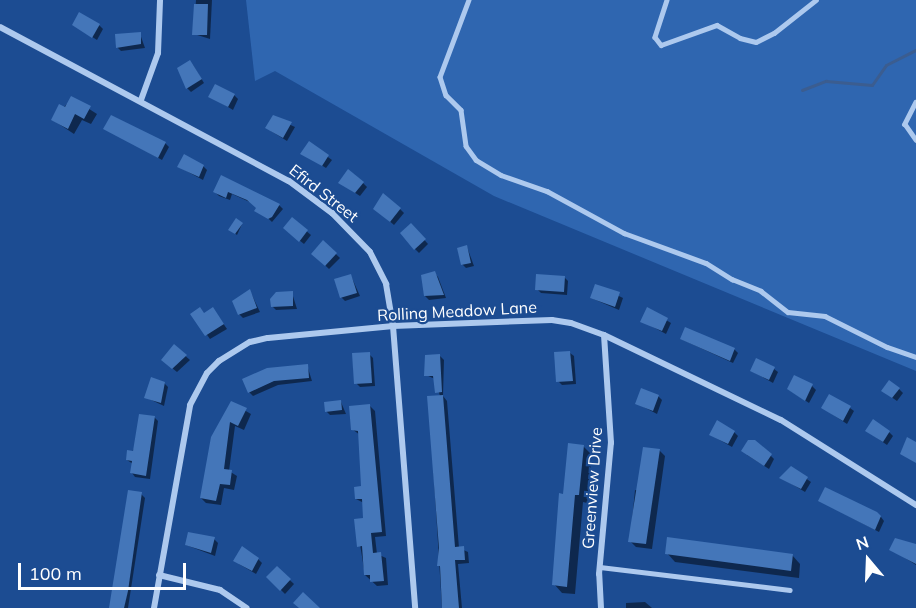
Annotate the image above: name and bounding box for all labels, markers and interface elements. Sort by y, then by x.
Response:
street label: Efird Street [286,160,362,226]
street label: Rolling Meadow Lane [377,297,537,325]
street label: Greenview Drive [578,427,606,549]
north arrow [838,530,898,590]
text: N [853,532,871,554]
scale bar [21,551,189,589]
text: 100 m [29,562,82,585]

